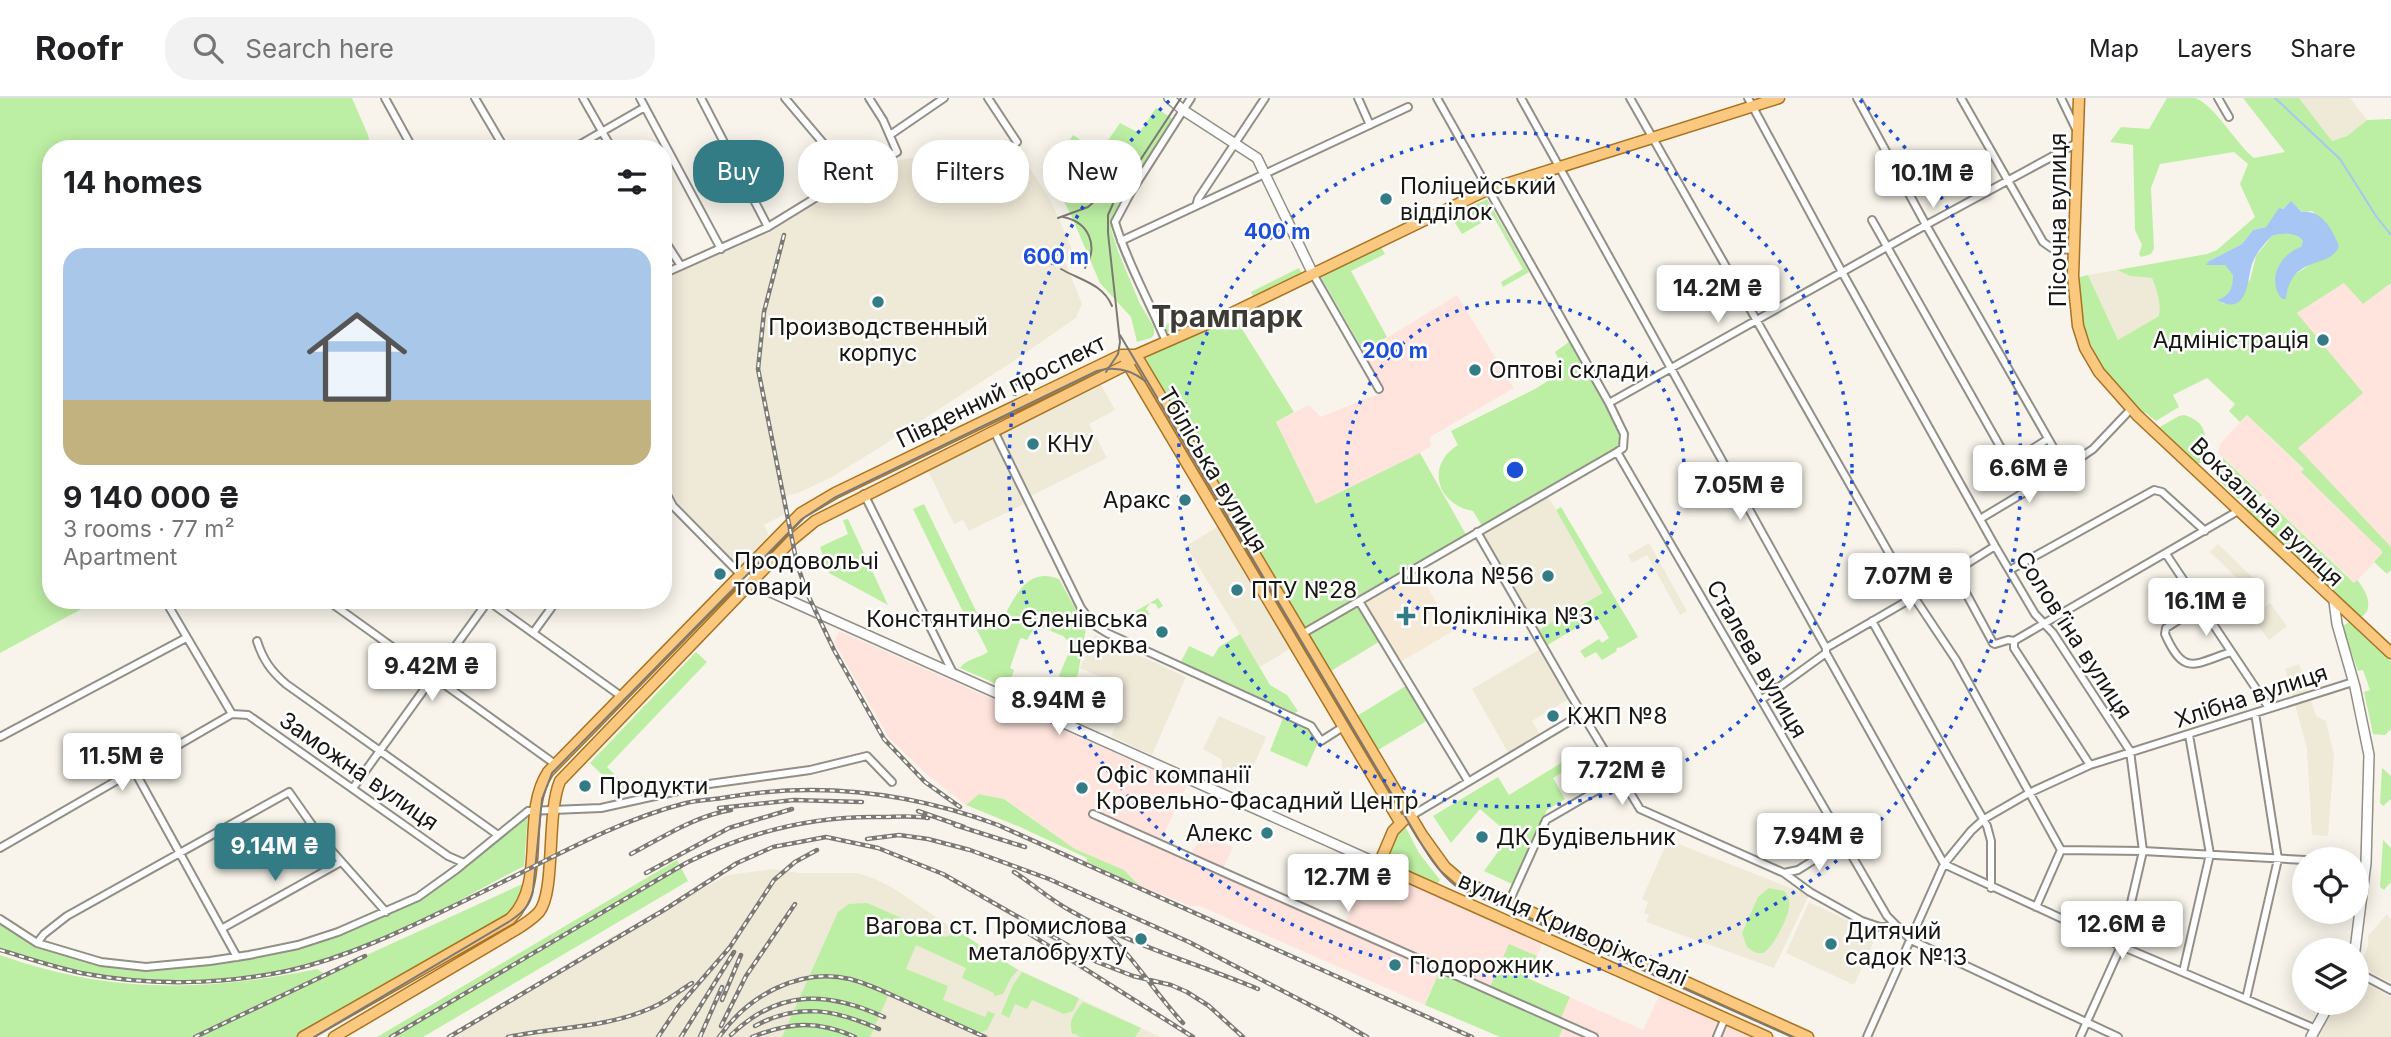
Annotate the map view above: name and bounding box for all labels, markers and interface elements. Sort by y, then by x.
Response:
search box [165,17,655,80]
text: Roofr [35,28,123,68]
icon: search [189,29,227,67]
text: Search here [245,33,394,64]
text: Map [2089,34,2139,63]
text: Layers [2177,34,2252,63]
text: Share [2290,34,2356,63]
street label: Пісочна вулиця [2044,133,2072,307]
chip: Buy [693,140,784,203]
chip: Rent [798,140,898,203]
chip: Filters [912,140,1029,203]
chip: New [1043,140,1142,203]
pin: 10.1M ₴ [1868,150,1998,210]
text: 10.1M ₴ [1891,159,1975,187]
icon: filters [613,163,651,201]
text: 14 homes [63,164,202,200]
place label: Поліцейський відділок [1400,172,1556,226]
marker: Поліцейський відділок [1378,191,1394,207]
text: 400 m [1244,219,1310,244]
text: 600 m [1023,244,1089,269]
pin: 14.2M ₴ [1653,266,1783,325]
text: 14.2M ₴ [1673,274,1763,302]
icon: home [294,294,420,420]
marker: Производственный корпус [870,294,886,310]
district label: Трампарк [1151,298,1303,334]
place label: Производственный корпус [768,313,988,367]
place label: Адміністрація [2153,326,2309,354]
street label: Південний проспект [892,328,1110,454]
marker: Адміністрація [2315,332,2331,348]
text: 200 m [1362,338,1428,363]
place label: Оптові склади [1489,356,1649,384]
marker: Оптові склади [1467,362,1483,378]
street label: Тбіліська вулиця [1153,382,1273,558]
place label: КНУ [1047,430,1094,458]
street label: Вокзальна вулиця [2185,432,2349,592]
marker: КНУ [1025,436,1041,452]
pin: 6.6M ₴ [1972,446,2086,505]
text: 6.6M ₴ [1989,454,2069,482]
centre of rings [1503,458,1527,482]
pin: 7.05M ₴ [1675,462,1805,522]
text: 7.05M ₴ [1694,471,1786,499]
text: 9 140 000 ₴ [63,479,240,515]
place label: Аракс [1103,486,1171,514]
marker: Аракс [1177,492,1193,508]
text: 3 rooms · 77 m² [63,515,235,543]
text: Apartment [63,543,177,571]
street label: Соловʼїна вулиця [2009,546,2139,724]
place label: Продовольчі товари [734,547,879,601]
pin: 7.07M ₴ [1844,554,1974,613]
place label: Школа №56 [1400,562,1534,590]
text: 7.07M ₴ [1864,562,1954,590]
marker: Продовольчі товари [712,566,728,582]
marker: Школа №56 [1540,568,1556,584]
street label: Сталева вулиця [1700,575,1814,743]
place label: ПТУ №28 [1251,576,1357,604]
pin: 16.1M ₴ [2141,578,2271,638]
marker: ПТУ №28 [1229,582,1245,598]
text: 16.1M ₴ [2164,587,2248,615]
place label: Поліклініка №3 [1422,602,1593,630]
place label: Констянтино-Єленівська церква [866,605,1148,659]
marker: Поліклініка №3 [1396,606,1416,626]
marker: Констянтино-Єленівська церква [1154,624,1170,640]
pin: 9.42M ₴ [367,644,497,703]
text: 9.42M ₴ [384,652,480,680]
street label: Хлібна вулиця [2171,658,2331,734]
pin: 8.94M ₴ [994,678,1124,737]
text: 8.94M ₴ [1011,686,1107,714]
place label: КЖП №8 [1567,702,1667,730]
street label: Заможна вулиця [274,706,444,836]
marker: КЖП №8 [1545,708,1561,724]
pin: 11.5M ₴ [57,734,187,793]
text: 11.5M ₴ [79,742,165,770]
pin: 7.72M ₴ [1557,748,1687,807]
text: 7.72M ₴ [1577,756,1667,784]
place label: Офіс компанії Кровельно-Фасадний Центр [1096,761,1418,815]
place label: Продукти [599,772,708,800]
marker: Продукти [577,778,593,794]
marker: Офіс компанії Кровельно-Фасадний Центр [1074,780,1090,796]
pin: 7.94M ₴ [1754,814,1884,873]
place label: Алекс [1185,819,1253,847]
text: 7.94M ₴ [1773,822,1865,850]
place label: ДК Будівельник [1496,823,1676,851]
pin: 9.14M ₴ [210,824,340,883]
marker: Алекс [1259,825,1275,841]
marker: ДК Будівельник [1474,829,1490,845]
text: 9.14M ₴ [230,832,320,860]
map controls [2292,847,2369,1015]
button: locate [2292,847,2369,924]
pin: 12.7M ₴ [1283,854,1413,914]
text: 12.7M ₴ [1304,863,1392,891]
street label: вулиця Криворіжсталі [1454,866,1692,992]
pin: 12.6M ₴ [2057,902,2187,961]
text: 12.6M ₴ [2077,910,2167,938]
place label: Вагова ст. Промислова металобрухту [865,912,1127,966]
place label: Дитячий садок №13 [1845,917,1967,971]
marker: Вагова ст. Промислова металобрухту [1133,931,1149,947]
marker: Дитячий садок №13 [1823,936,1839,952]
button: layers [2292,938,2369,1015]
place label: Подорожник [1409,951,1554,979]
marker: Подорожник [1387,957,1403,973]

